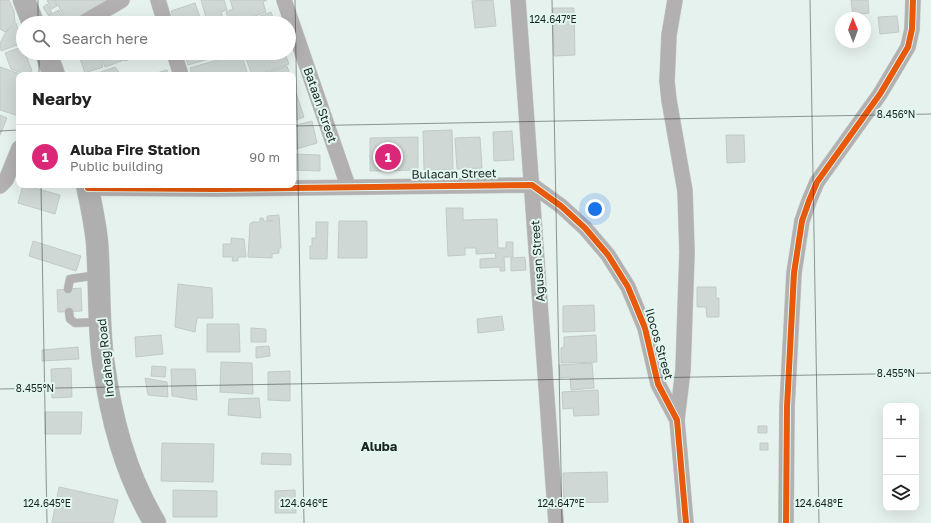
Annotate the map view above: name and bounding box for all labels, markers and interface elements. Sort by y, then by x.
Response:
north arrow [835,12,871,48]
text: 124.647°E [529,13,577,25]
search box [16,16,296,60]
icon: search [30,27,52,49]
text: Search here [62,29,148,47]
street label: Bataan Street [301,65,340,145]
text: Nearby [32,88,92,109]
text: 8.456°N [877,108,915,120]
text: Aluba Fire Station [70,140,200,158]
pin: 1 [375,142,401,172]
text: 1 [42,149,48,165]
text: 90 m [249,149,280,165]
text: Public building [70,158,163,174]
street label: Bulacan Street [411,165,497,182]
your location [585,199,605,219]
street label: Agusan Street [527,220,548,302]
street label: Ilocos Street [642,307,677,381]
street label: Indahag Road [94,318,117,398]
text: 8.455°N [877,367,915,379]
text: 8.455°N [16,382,54,394]
map controls [883,403,919,511]
button: + [883,403,919,439]
district label: Aluba [361,438,398,454]
button: − [883,439,919,475]
button: layers [883,475,919,511]
text: 124.645°E [23,497,71,509]
text: 124.646°E [280,497,328,509]
text: 124.647°E [537,497,585,509]
text: 124.648°E [795,497,843,509]

